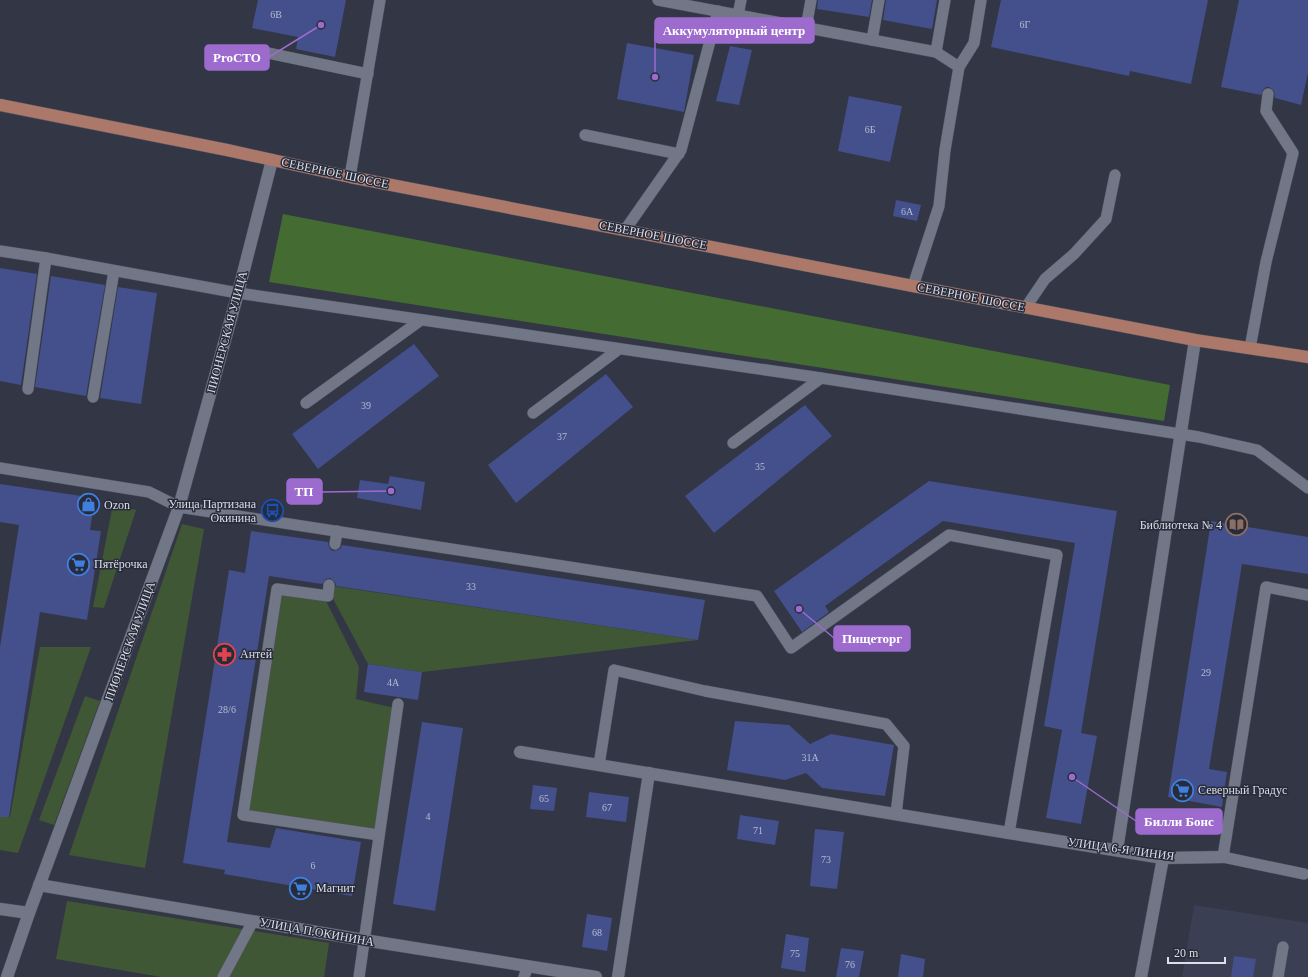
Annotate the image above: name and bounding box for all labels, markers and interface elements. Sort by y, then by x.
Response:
house number: 6В [270,9,282,20]
callout: Аккумуляторный центр [655,18,814,43]
house number: 6Г [1020,19,1031,30]
text: Аккумуляторный центр [663,23,805,38]
callout: ProСТО [205,45,269,70]
text: ProСТО [213,50,261,65]
house number: 6Б [865,124,876,135]
street label: СЕВЕРНОЕ ШОССЕ [280,155,390,191]
house number: 6А [901,206,914,217]
street label: СЕВЕРНОЕ ШОССЕ [598,218,708,252]
street label: ПИОНЕРСКАЯ УЛИЦА [204,269,250,395]
street label: СЕВЕРНОЕ ШОССЕ [916,280,1026,314]
house number: 39 [361,400,371,411]
house number: 37 [557,431,567,442]
house number: 35 [755,461,765,472]
callout: ТП [287,479,322,504]
text: ТП [295,484,313,499]
shop icon: Ozon [75,492,101,518]
place label: Улица Партизана Окинина [168,497,257,525]
place label: Ozon [104,498,130,512]
bus stop icon: Улица Партизана Окинина [259,498,285,524]
library icon: Библиотека № 4 [1224,512,1250,538]
place label: Библиотека № 4 [1140,518,1222,532]
supermarket icon: Пятёрочка [66,551,92,577]
place label: Пятёрочка [94,557,148,571]
street label: ПИОНЕРСКАЯ УЛИЦА [102,579,158,702]
house number: 33 [466,581,476,592]
callout: Пищеторг [834,626,910,651]
text: Пищеторг [842,631,902,646]
pharmacy icon: Антей [211,641,237,667]
place label: Антей [240,647,273,661]
house number: 29 [1201,667,1211,678]
house number: 4А [387,677,400,688]
house number: 28/6 [218,704,236,715]
house number: 31А [801,752,819,763]
supermarket icon: Северный Градус [1169,777,1195,803]
place label: Северный Градус [1198,783,1287,797]
house number: 65 [539,793,549,804]
house number: 67 [602,802,612,813]
callout: Билли Бонс [1136,809,1222,834]
house number: 4 [426,811,431,822]
text: Билли Бонс [1144,814,1214,829]
house number: 71 [753,825,763,836]
street label: УЛИЦА 6-Я ЛИНИЯ [1067,835,1175,863]
house number: 73 [821,854,831,865]
house number: 6 [311,860,316,871]
supermarket icon: Магнит [288,875,314,901]
place label: Магнит [316,881,356,895]
street label: УЛИЦА П.ОКИНИНА [259,915,376,949]
house number: 68 [592,927,602,938]
scale bar [1168,939,1225,965]
text: 20 m [1174,946,1199,960]
house number: 75 [790,948,800,959]
house number: 76 [845,959,855,970]

